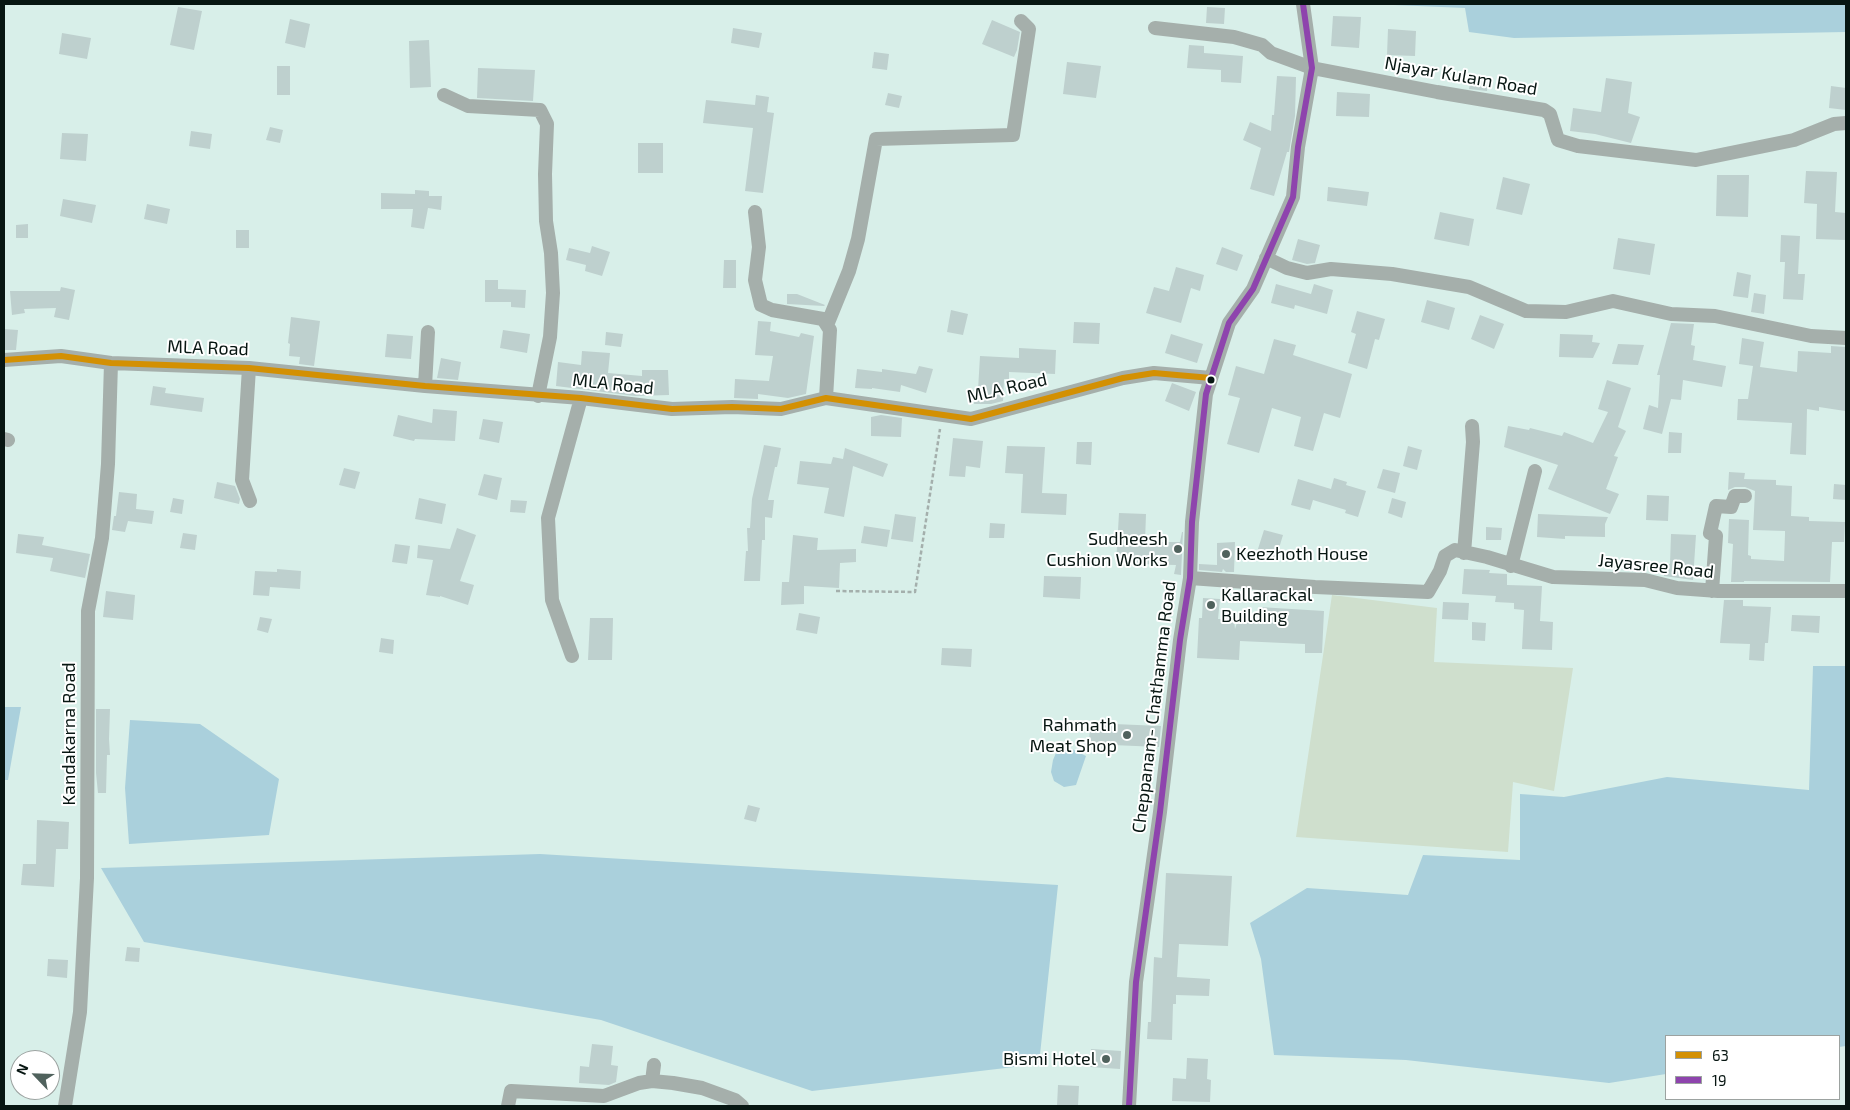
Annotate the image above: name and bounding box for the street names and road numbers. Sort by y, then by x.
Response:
street label: Njayar Kulam Road [1383,52,1539,100]
street label: MLA Road [167,336,249,360]
street label: MLA Road [965,368,1049,408]
street label: MLA Road [571,369,655,399]
street label: Jayasree Road [1597,549,1715,583]
street label: Cheppanam- Chathamma Road [1128,580,1180,834]
street label: Kandakarna Road [58,662,80,806]

